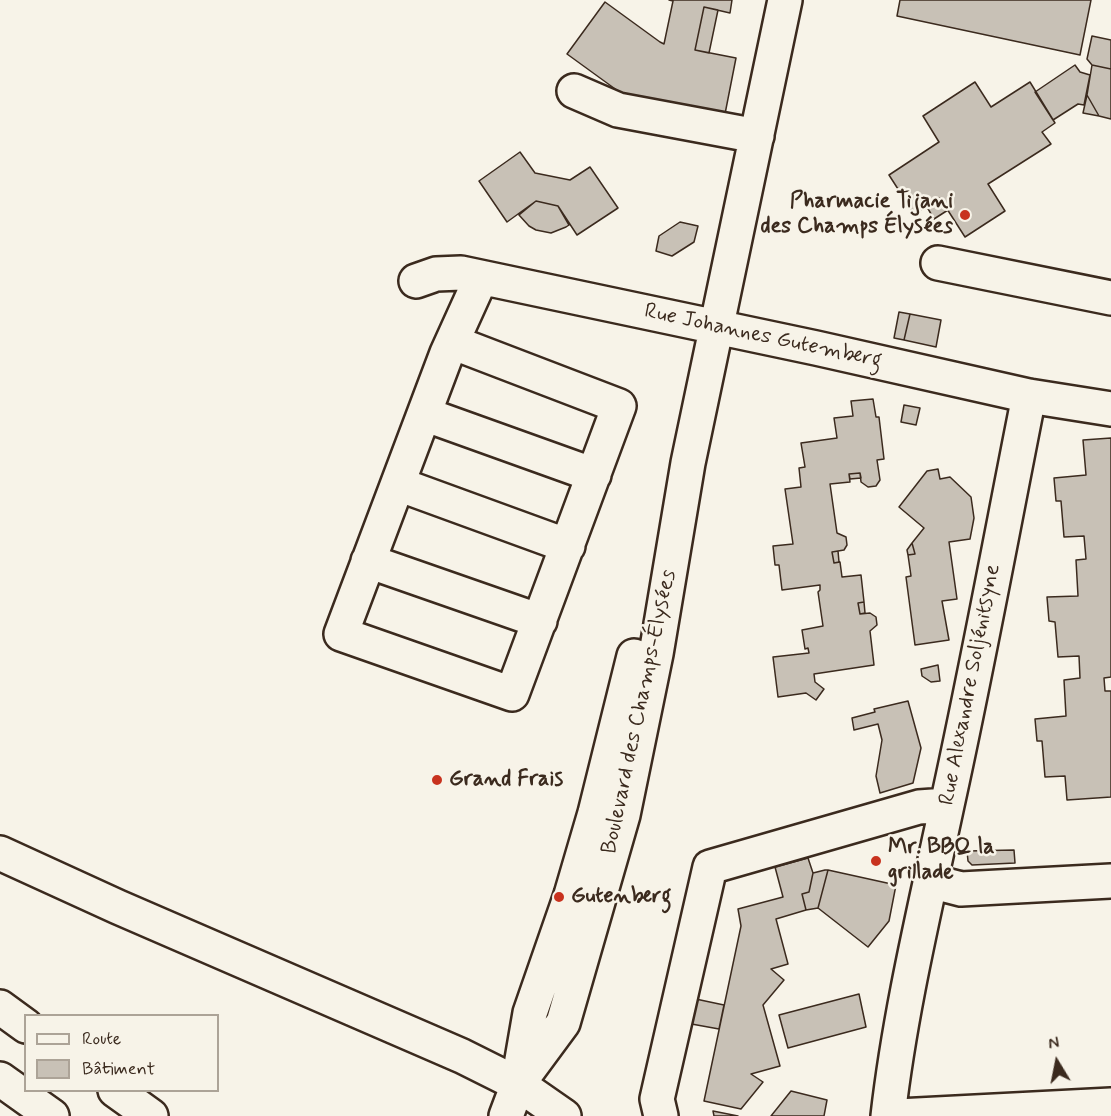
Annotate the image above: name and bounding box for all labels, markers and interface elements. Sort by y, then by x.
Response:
place label: Pharmacie Tijani des Champs Élysées [760,189,953,240]
marker: Pharmacie Tijani des Champs Élysées [958,208,972,222]
street label: Rue Johannes Gutemberg [642,299,884,375]
street label: Rue Alexandre Soljénitsyne [935,562,1007,808]
street label: Boulevard des Champs-Élysées [597,568,683,856]
place label: Grand Frais [449,767,563,793]
marker: Grand Frais [430,773,444,787]
place label: Mr. BBQ la grillade [888,835,995,886]
marker: Mr. BBQ la grillade [869,854,883,868]
place label: Gutenberg [571,884,672,910]
marker: Gutenberg [552,890,566,904]
legend [24,1014,219,1092]
text: Route [82,1027,121,1051]
north arrow [1027,1032,1087,1092]
text: N [1047,1033,1061,1055]
text: Bâtiment [82,1057,155,1081]

